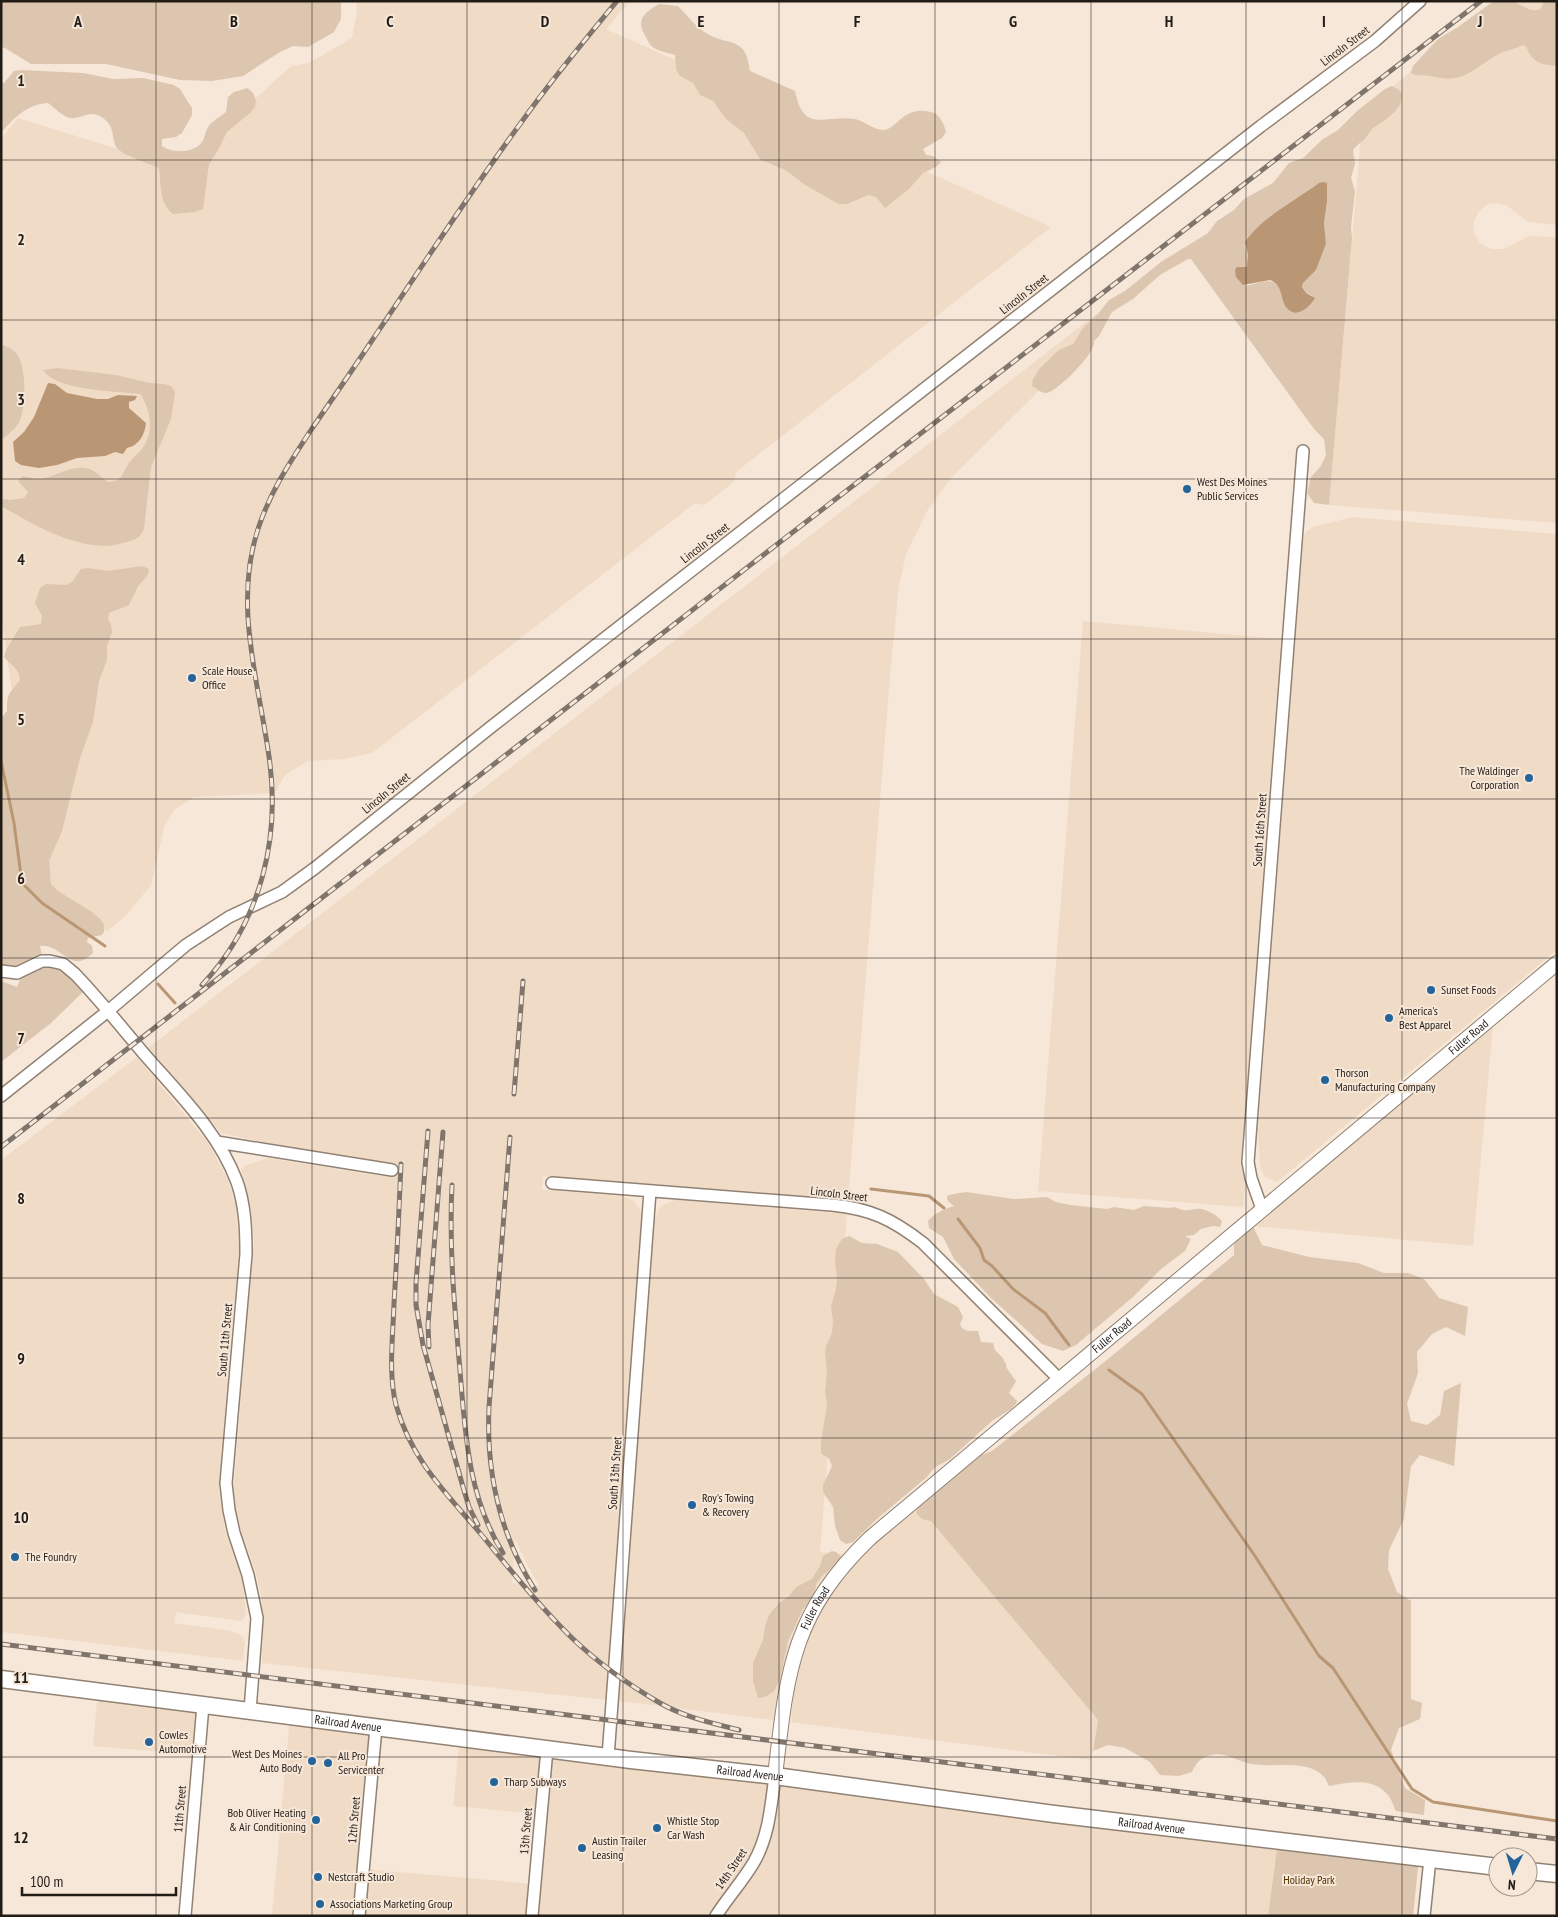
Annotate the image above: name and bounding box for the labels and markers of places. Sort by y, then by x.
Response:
place label: West Des Moines Public Services [1197,474,1267,503]
marker: West Des Moines Public Services [1181,483,1193,495]
place label: Scale House Office [202,663,252,692]
marker: Scale House Office [186,672,198,684]
place label: The Waldinger Corporation [1459,763,1520,792]
marker: The Waldinger Corporation [1523,772,1535,784]
place label: Sunset Foods [1441,982,1496,997]
marker: Sunset Foods [1425,984,1437,996]
place label: America's Best Apparel [1399,1003,1451,1032]
marker: America's Best Apparel [1383,1012,1395,1024]
place label: Thorson Manufacturing Company [1335,1065,1436,1094]
marker: Thorson Manufacturing Company [1319,1074,1331,1086]
place label: Roy's Towing & Recovery [702,1490,754,1519]
marker: Roy's Towing & Recovery [686,1499,698,1511]
place label: The Foundry [25,1549,77,1564]
marker: The Foundry [9,1551,21,1563]
place label: Cowles Automotive [159,1727,207,1756]
marker: Cowles Automotive [143,1736,155,1748]
place label: West Des Moines Auto Body [232,1746,302,1775]
place label: All Pro Servicenter [338,1748,385,1777]
marker: West Des Moines Auto Body [306,1755,318,1767]
marker: All Pro Servicenter [322,1757,334,1769]
place label: Tharp Subways [504,1774,566,1789]
marker: Tharp Subways [488,1776,500,1788]
place label: Bob Oliver Heating & Air Conditioning [227,1805,306,1834]
place label: Whistle Stop Car Wash [667,1813,719,1842]
marker: Bob Oliver Heating & Air Conditioning [310,1814,322,1826]
marker: Whistle Stop Car Wash [651,1822,663,1834]
place label: Austin Trailer Leasing [592,1833,647,1862]
marker: Austin Trailer Leasing [576,1842,588,1854]
place label: Nestcraft Studio [328,1869,394,1884]
marker: Nestcraft Studio [312,1871,324,1883]
place label: Associations Marketing Group [330,1896,453,1911]
marker: Associations Marketing Group [314,1898,326,1910]

